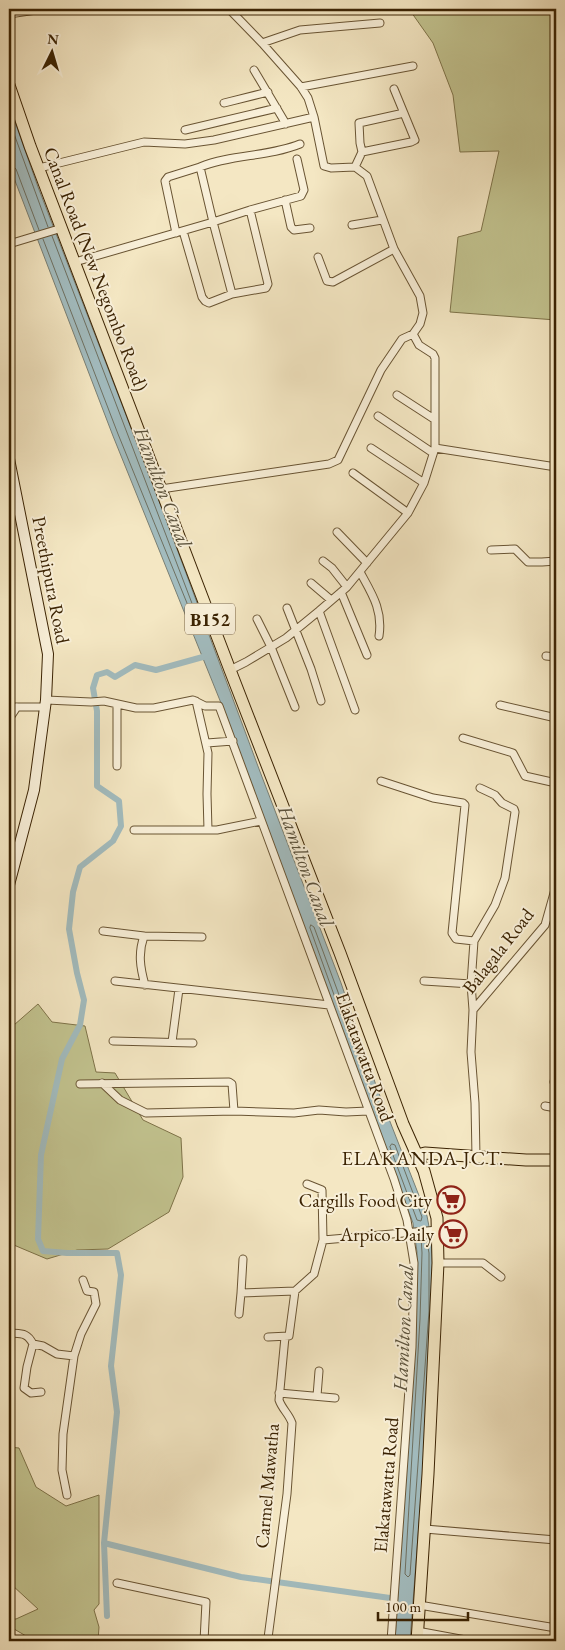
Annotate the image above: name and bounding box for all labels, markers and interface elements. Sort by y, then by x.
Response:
north arrow [28,28,78,78]
text: N [47,30,60,49]
street label: Canal Road (New Negombo Road) [38,143,154,395]
water label: Hamilton Canal [128,422,198,552]
street label: Preethipura Road [26,514,76,646]
road number: B152 [185,604,235,634]
water label: Hamilton Canal [272,801,340,931]
street label: Balagala Road [457,903,540,999]
street label: Elakatawatta Road [330,989,400,1125]
district label: ELAKANDA JCT. [342,1145,504,1171]
supermarket icon: Cargills Food City [436,1185,466,1215]
place label: Cargills Food City [299,1188,433,1213]
supermarket icon: Arpico Daily [438,1219,468,1249]
place label: Arpico Daily [339,1222,435,1247]
water label: Hamilton Canal [387,1263,419,1393]
street label: Elakatawatta Road [368,1416,404,1554]
street label: Carmel Mawatha [249,1422,285,1550]
scale bar [378,1590,468,1622]
text: 100 m [385,1597,422,1616]

